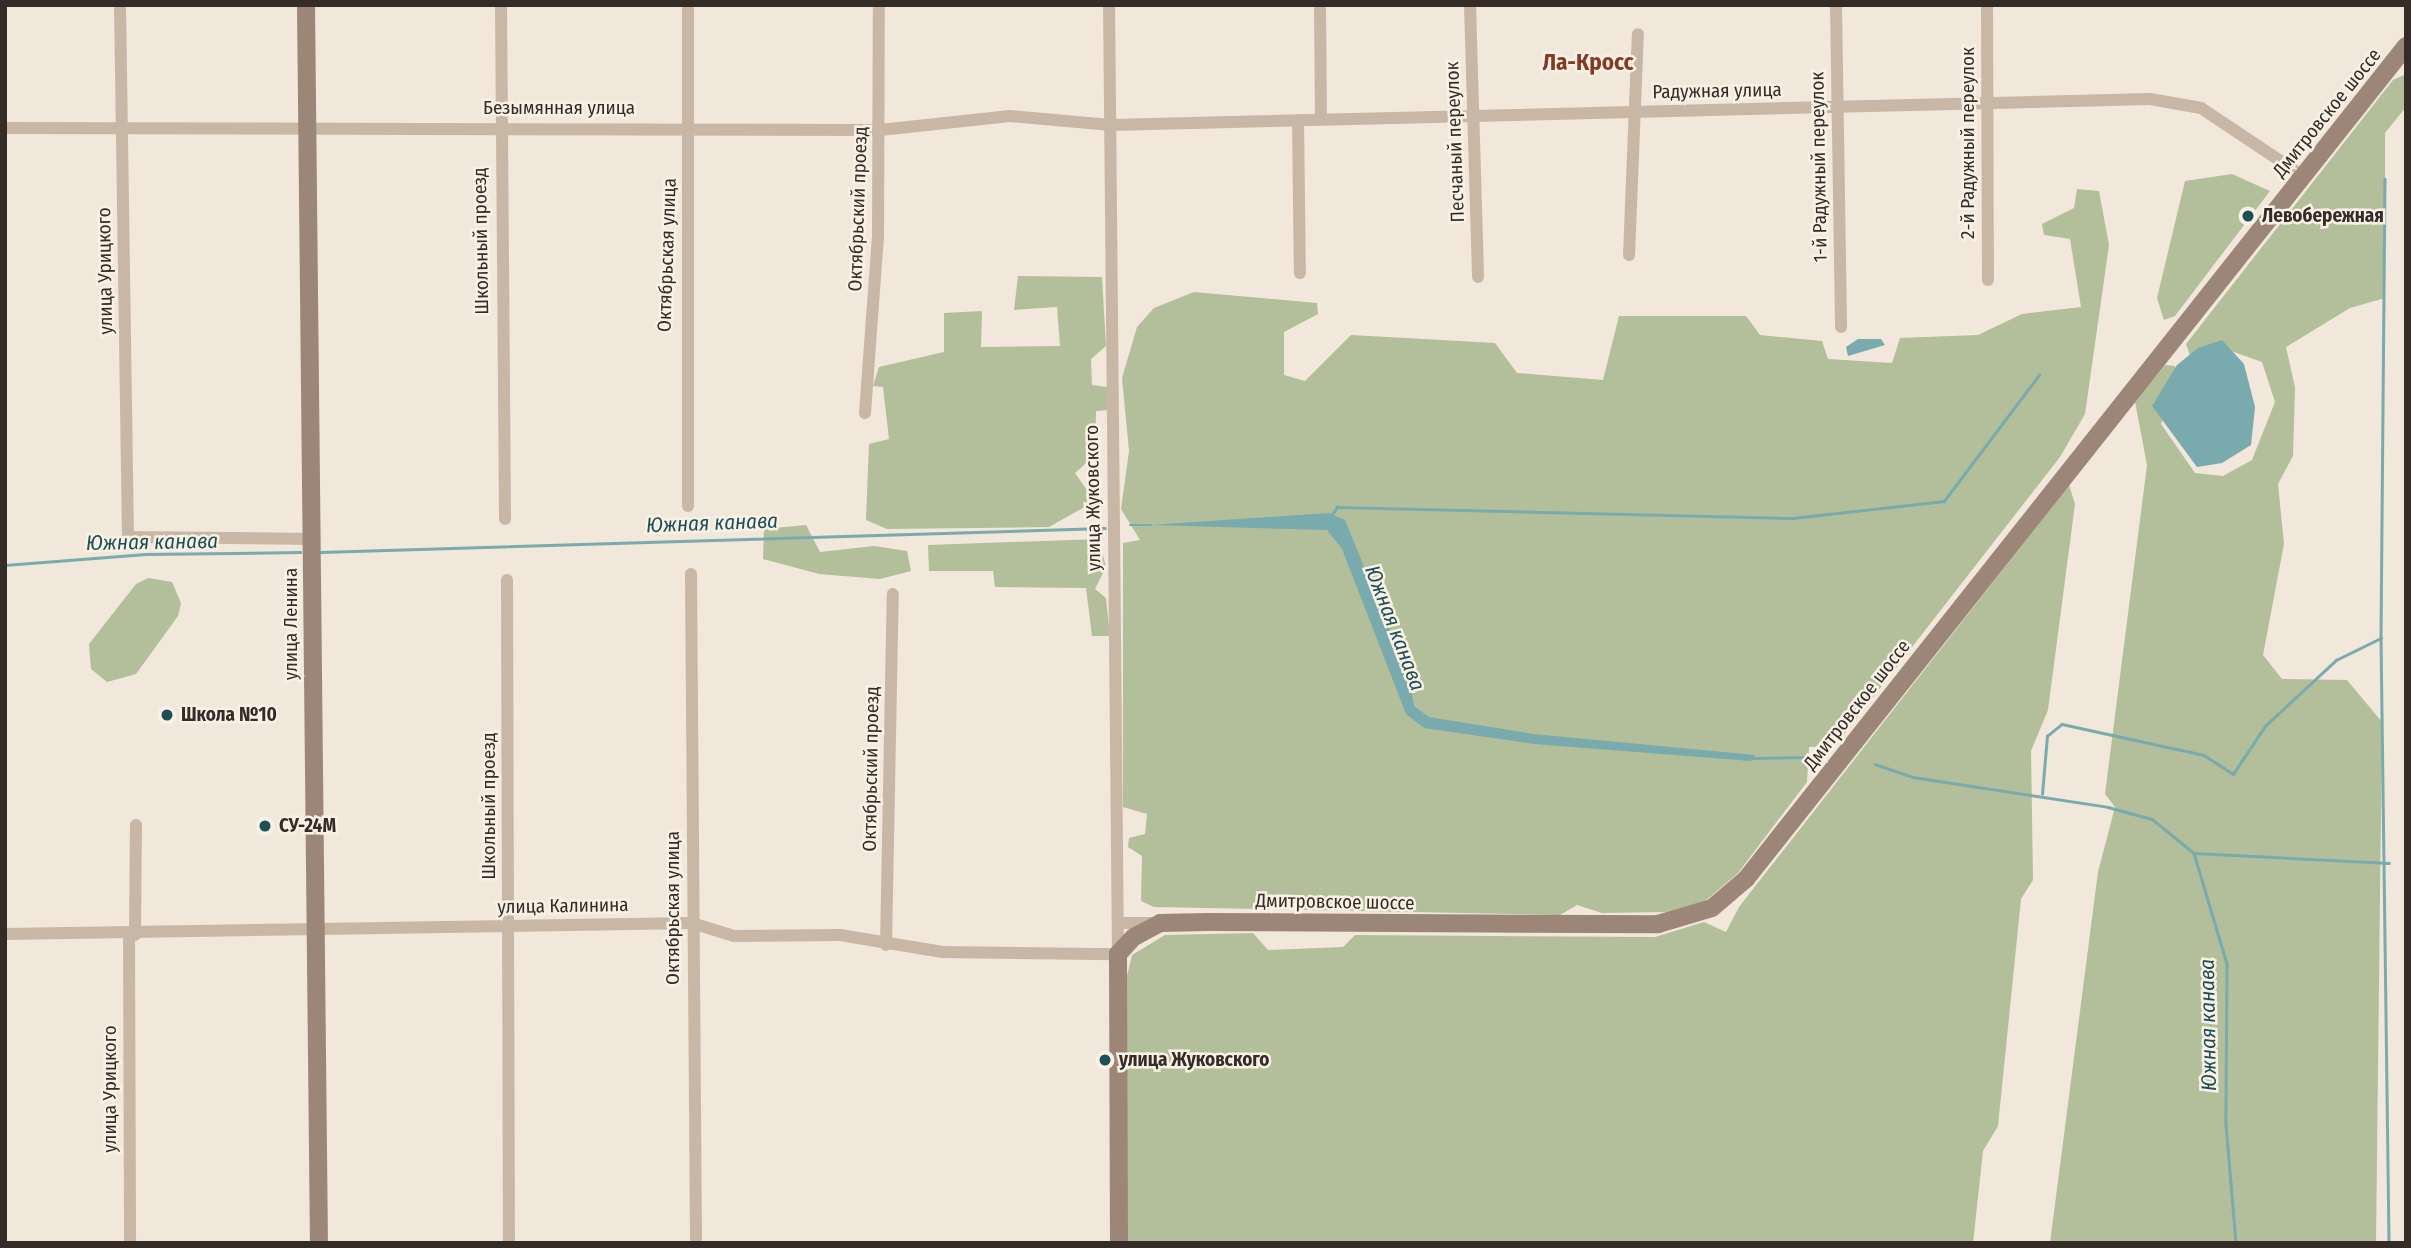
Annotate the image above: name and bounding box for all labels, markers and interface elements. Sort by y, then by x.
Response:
street label: Дмитровское шоссе [2268,44,2386,182]
street label: 2-й Радужный переулок [1957,47,1979,239]
district label: Ла-Кросс [1542,48,1634,76]
street label: Песчаный переулок [1441,61,1469,223]
street label: 1-й Радужный переулок [1806,71,1832,263]
street label: Радужная улица [1652,78,1782,104]
street label: Безымянная улица [483,97,635,119]
street label: Октябрьский проезд [844,126,872,292]
street label: Школьный проезд [468,167,494,315]
street label: Октябрьская улица [653,178,681,332]
place label: Левобережная [2262,205,2384,227]
street label: улица Урицкого [92,207,118,335]
marker: Левобережная [2240,208,2256,224]
street label: улица Жуковского [1080,425,1106,571]
water label: Южная канава [646,508,778,538]
water label: Южная канава [86,528,218,556]
water label: Южная канава [1360,562,1430,694]
street label: улица Ленина [280,568,302,680]
street label: Дмитровское шоссе [1799,635,1915,775]
street label: Октябрьский проезд [858,686,884,852]
place label: Школа №10 [181,704,277,726]
marker: Школа №10 [159,707,175,723]
street label: Школьный проезд [478,732,500,880]
place label: СУ-24М [279,815,336,837]
marker: СУ-24М [257,818,273,834]
street label: Октябрьская улица [662,831,684,985]
street label: Дмитровское шоссе [1255,889,1415,915]
street label: улица Калинина [497,893,629,919]
water label: Южная канава [2194,959,2222,1091]
street label: улица Урицкого [99,1025,121,1153]
place label: улица Жуковского [1119,1049,1269,1071]
marker: улица Жуковского [1097,1052,1113,1068]

